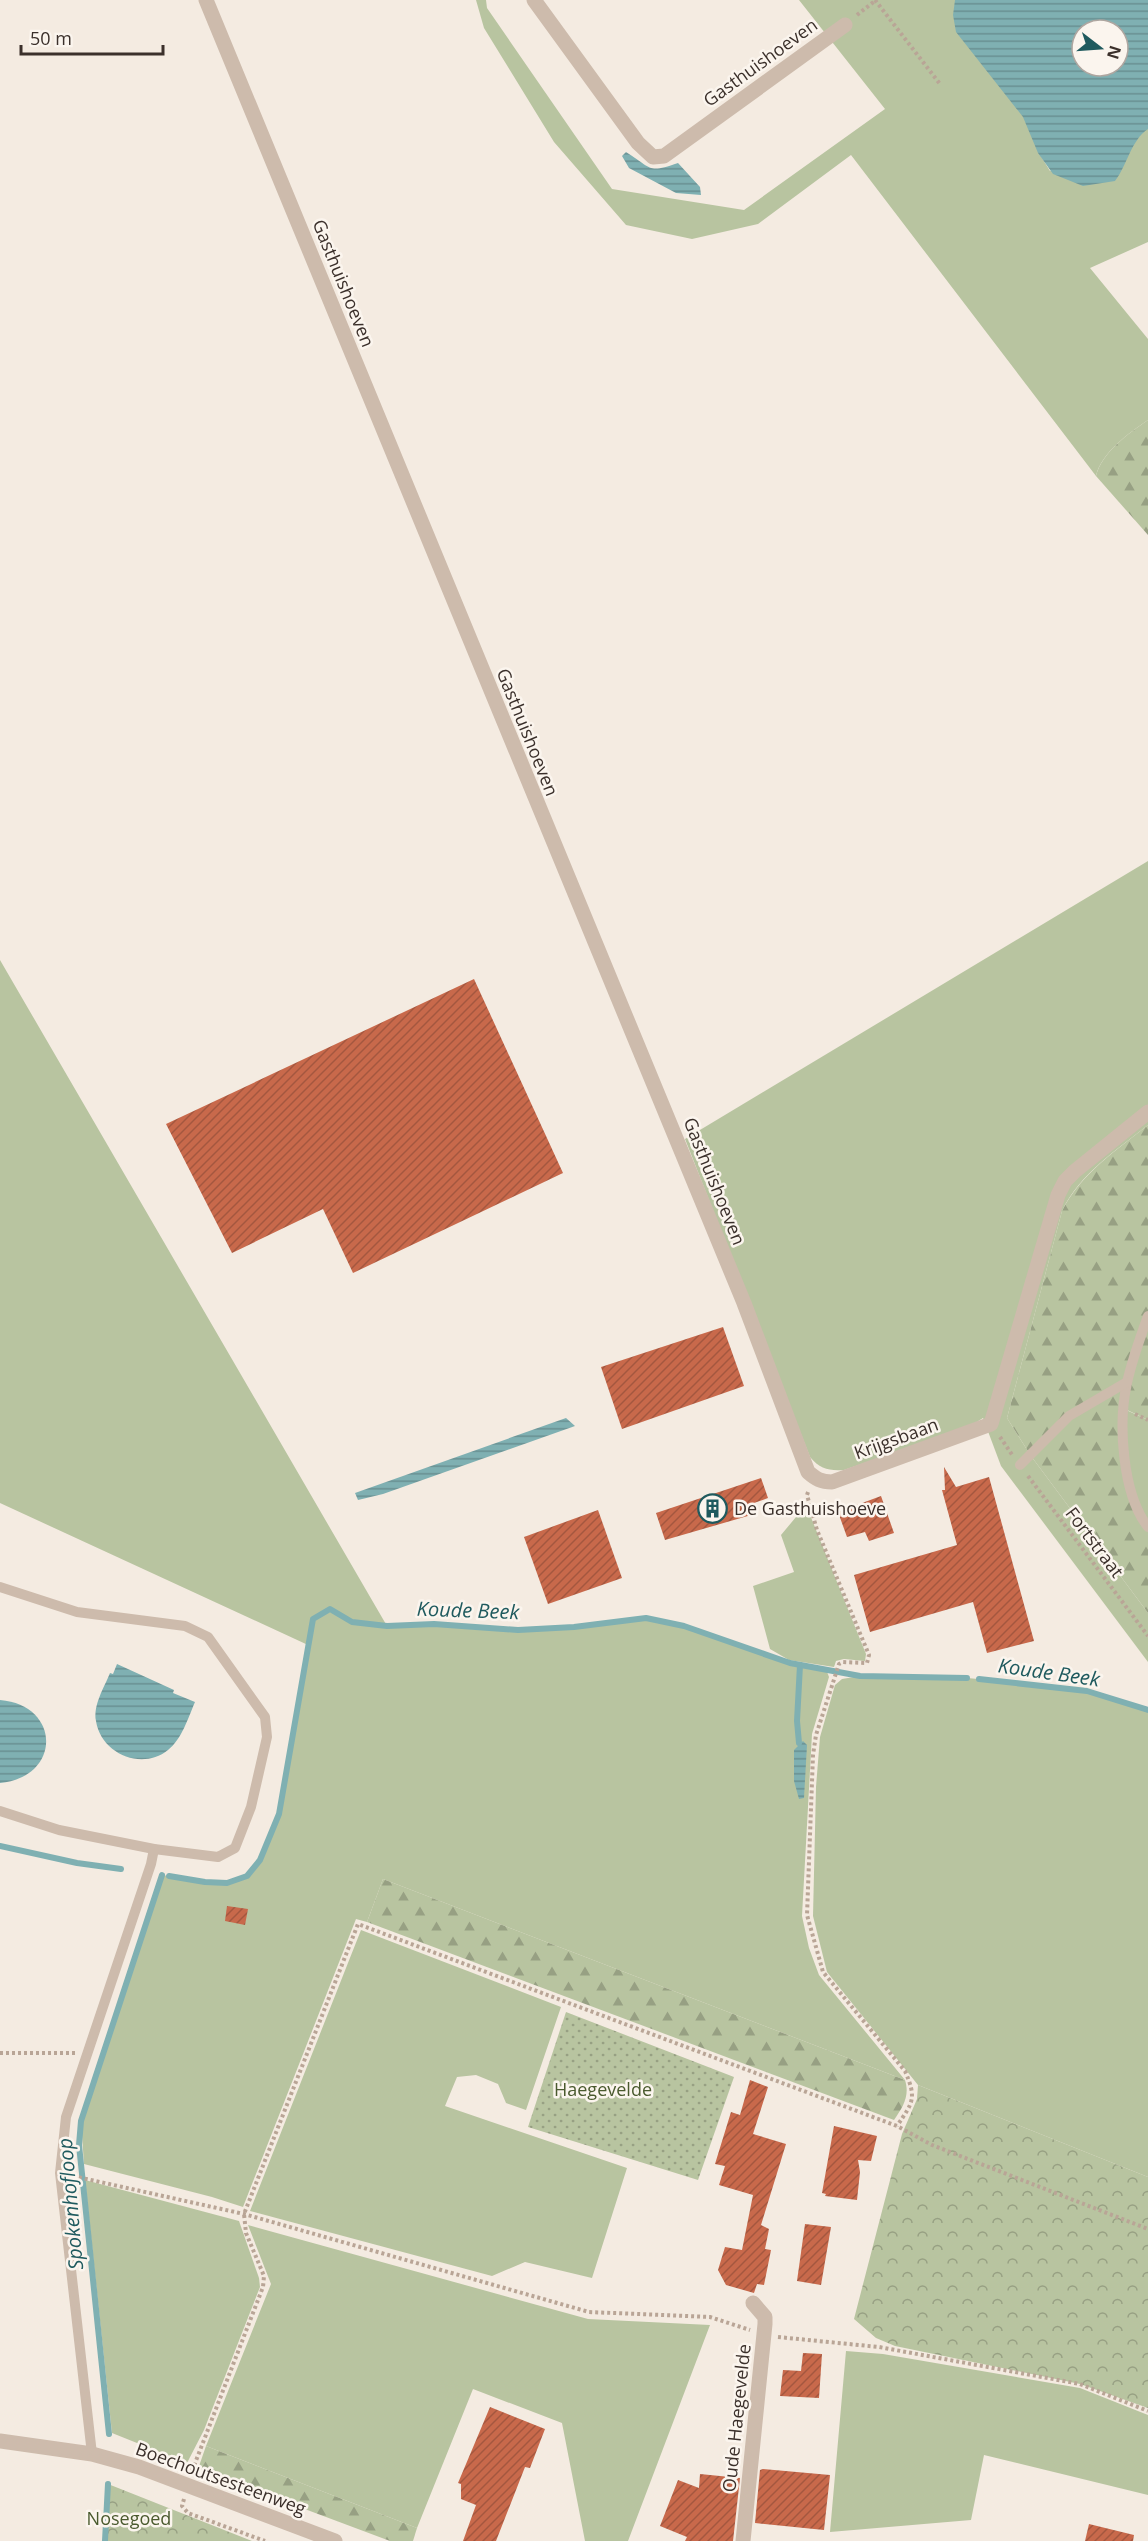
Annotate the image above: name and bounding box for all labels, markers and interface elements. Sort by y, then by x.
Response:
street label: Gasthuishoeven [698,12,822,112]
scale bar [21,18,164,56]
north arrow [1070,18,1130,78]
text: 50 m [30,26,72,50]
text: N [1102,43,1127,62]
street label: Gasthuishoeven [308,216,380,350]
street label: Gasthuishoeven [492,665,564,799]
street label: Gasthuishoeven [679,1114,751,1248]
street label: Krijgsbaan [851,1412,941,1464]
building icon: De Gasthuishoeve [697,1492,729,1524]
place label: De Gasthuishoeve [734,1496,886,1520]
street label: Fortstraat [1061,1502,1129,1582]
water label: Koude Beek [416,1595,521,1625]
water label: Koude Beek [996,1652,1103,1693]
park label: Haegevelde [554,2077,652,2101]
water label: Spokenhofloop [51,2137,89,2271]
street label: Oude Haegevelde [716,2343,756,2493]
street label: Boechoutsesteenweg [133,2436,310,2520]
park label: Nosegoed [87,2506,171,2530]

